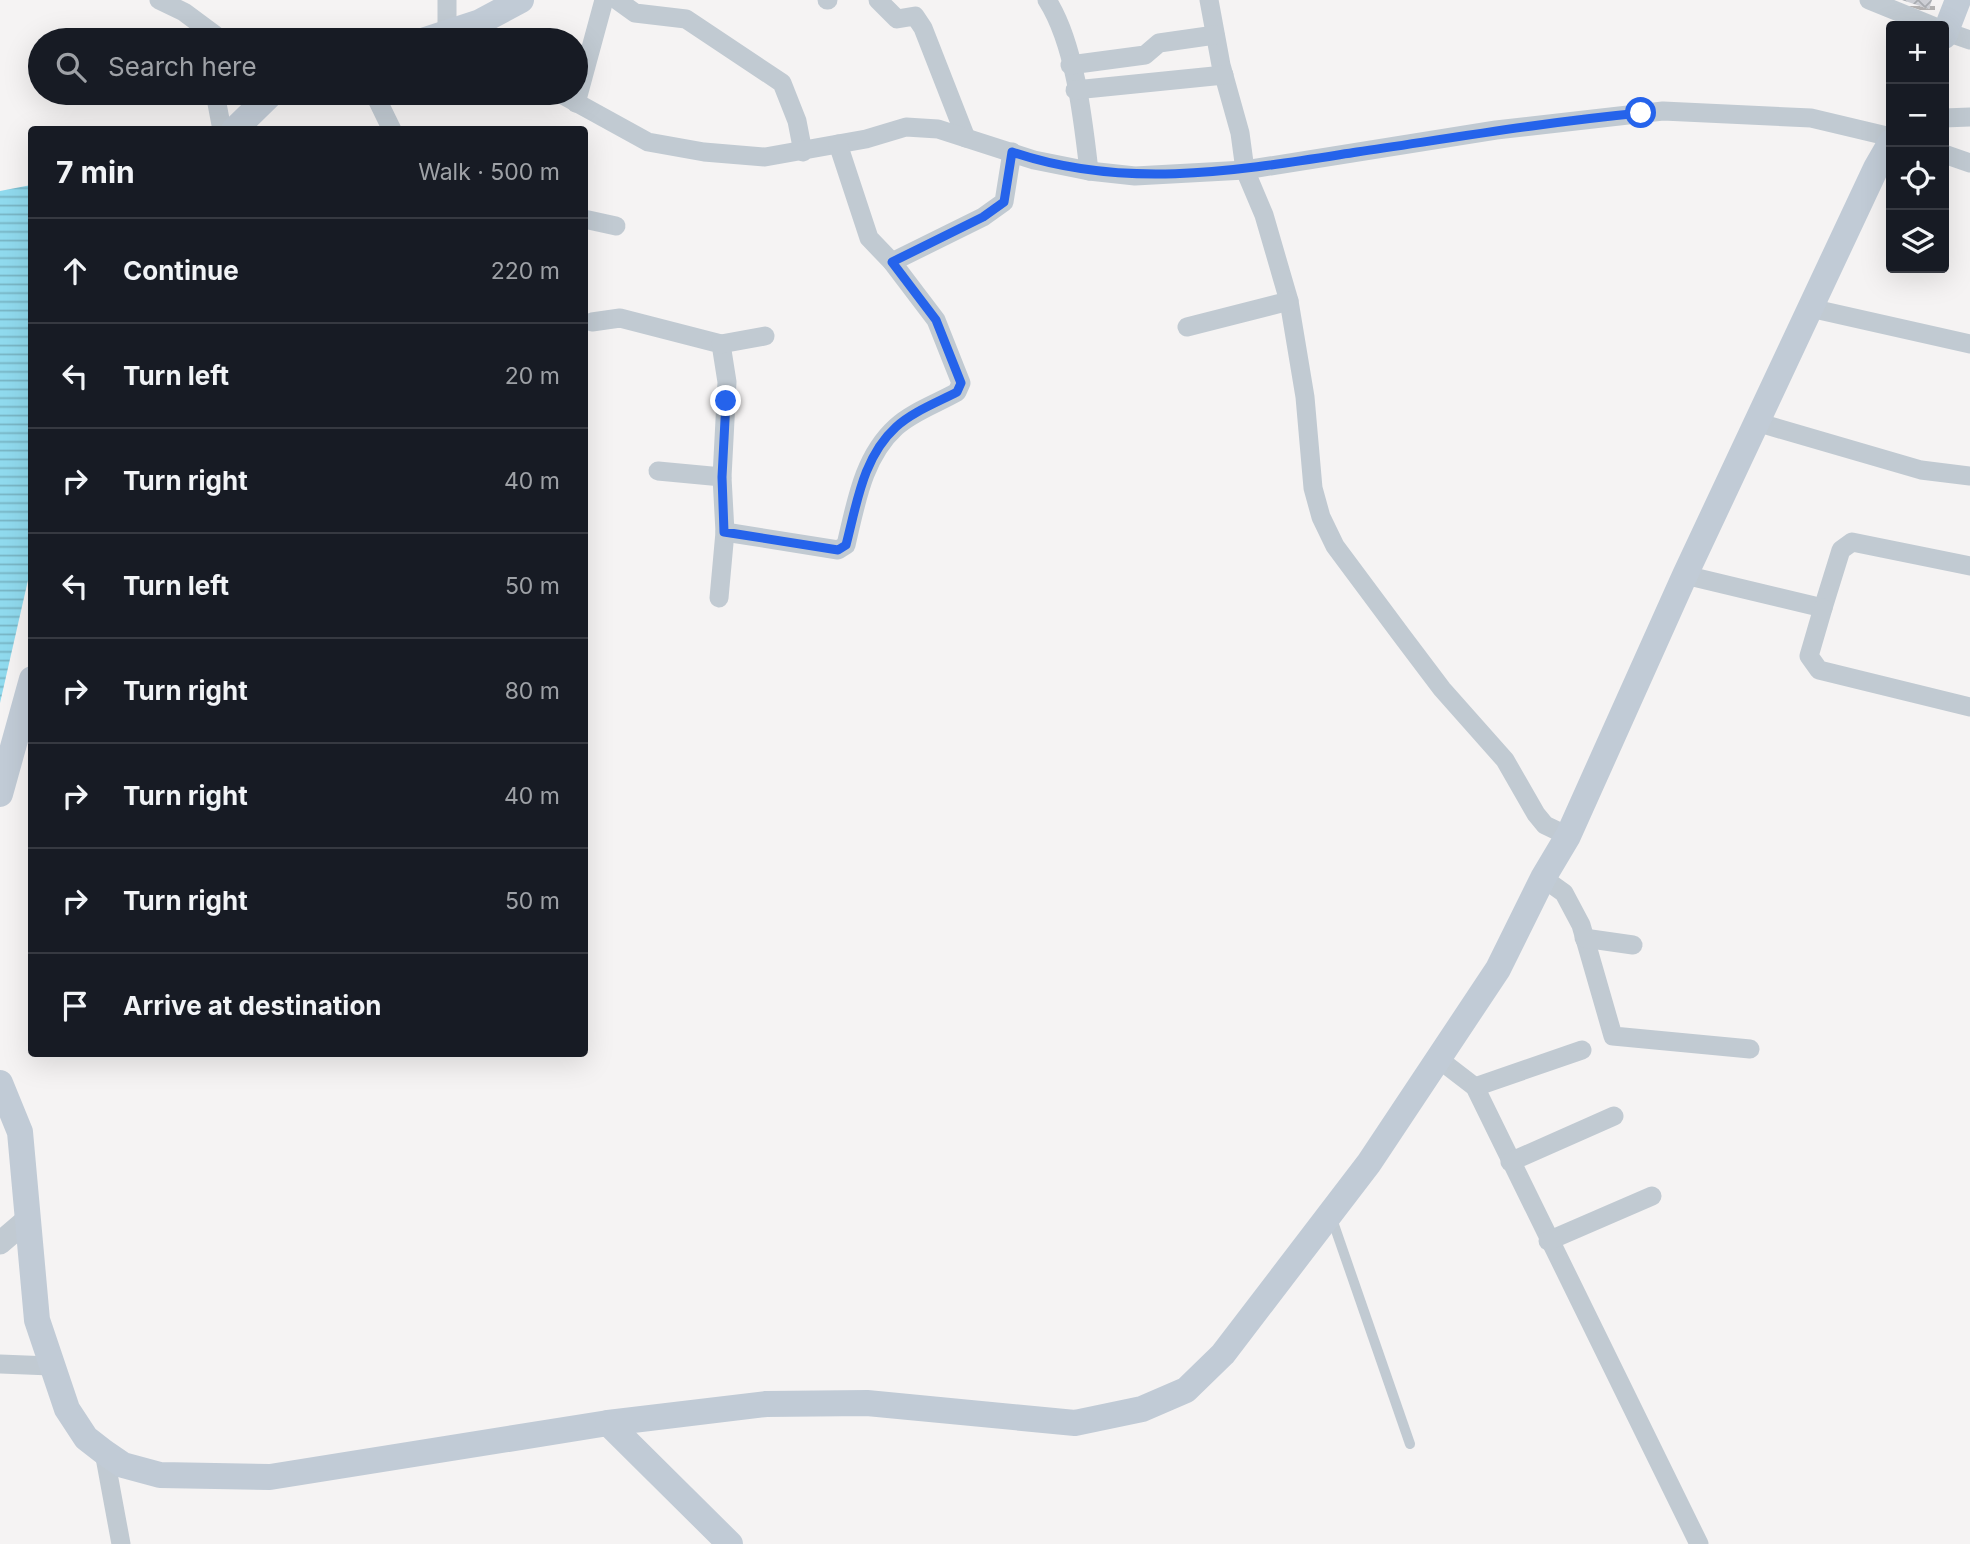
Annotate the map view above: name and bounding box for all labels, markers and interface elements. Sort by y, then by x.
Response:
map controls [1886,21,1949,273]
button: + [1886,21,1949,84]
search box [28,28,588,105]
icon: search [52,48,90,86]
text: Search here [108,51,257,82]
button: − [1886,84,1949,147]
route start [1625,97,1656,128]
button: locate [1886,147,1949,210]
text: 7 min [56,154,135,190]
text: Walk · 500 m [418,158,560,186]
button: layers [1886,210,1949,273]
icon: ahead [56,252,94,290]
text: Continue [123,255,239,286]
text: 220 m [491,257,560,285]
icon: left [56,357,94,395]
text: Turn left [123,360,229,391]
text: 20 m [505,362,560,390]
route end [710,385,741,416]
icon: right [56,462,94,500]
text: Turn right [123,465,248,496]
text: 40 m [504,467,560,495]
icon: left [56,567,94,605]
text: Turn left [123,570,229,601]
text: 50 m [505,572,560,600]
icon: right [56,672,94,710]
text: Turn right [123,675,248,706]
text: 80 m [505,677,560,705]
icon: right [56,777,94,815]
text: Turn right [123,780,248,811]
text: 40 m [504,782,560,810]
icon: right [56,882,94,920]
text: Turn right [123,885,248,916]
text: 50 m [505,887,560,915]
icon: arrive [56,987,94,1025]
text: Arrive at destination [123,990,382,1021]

